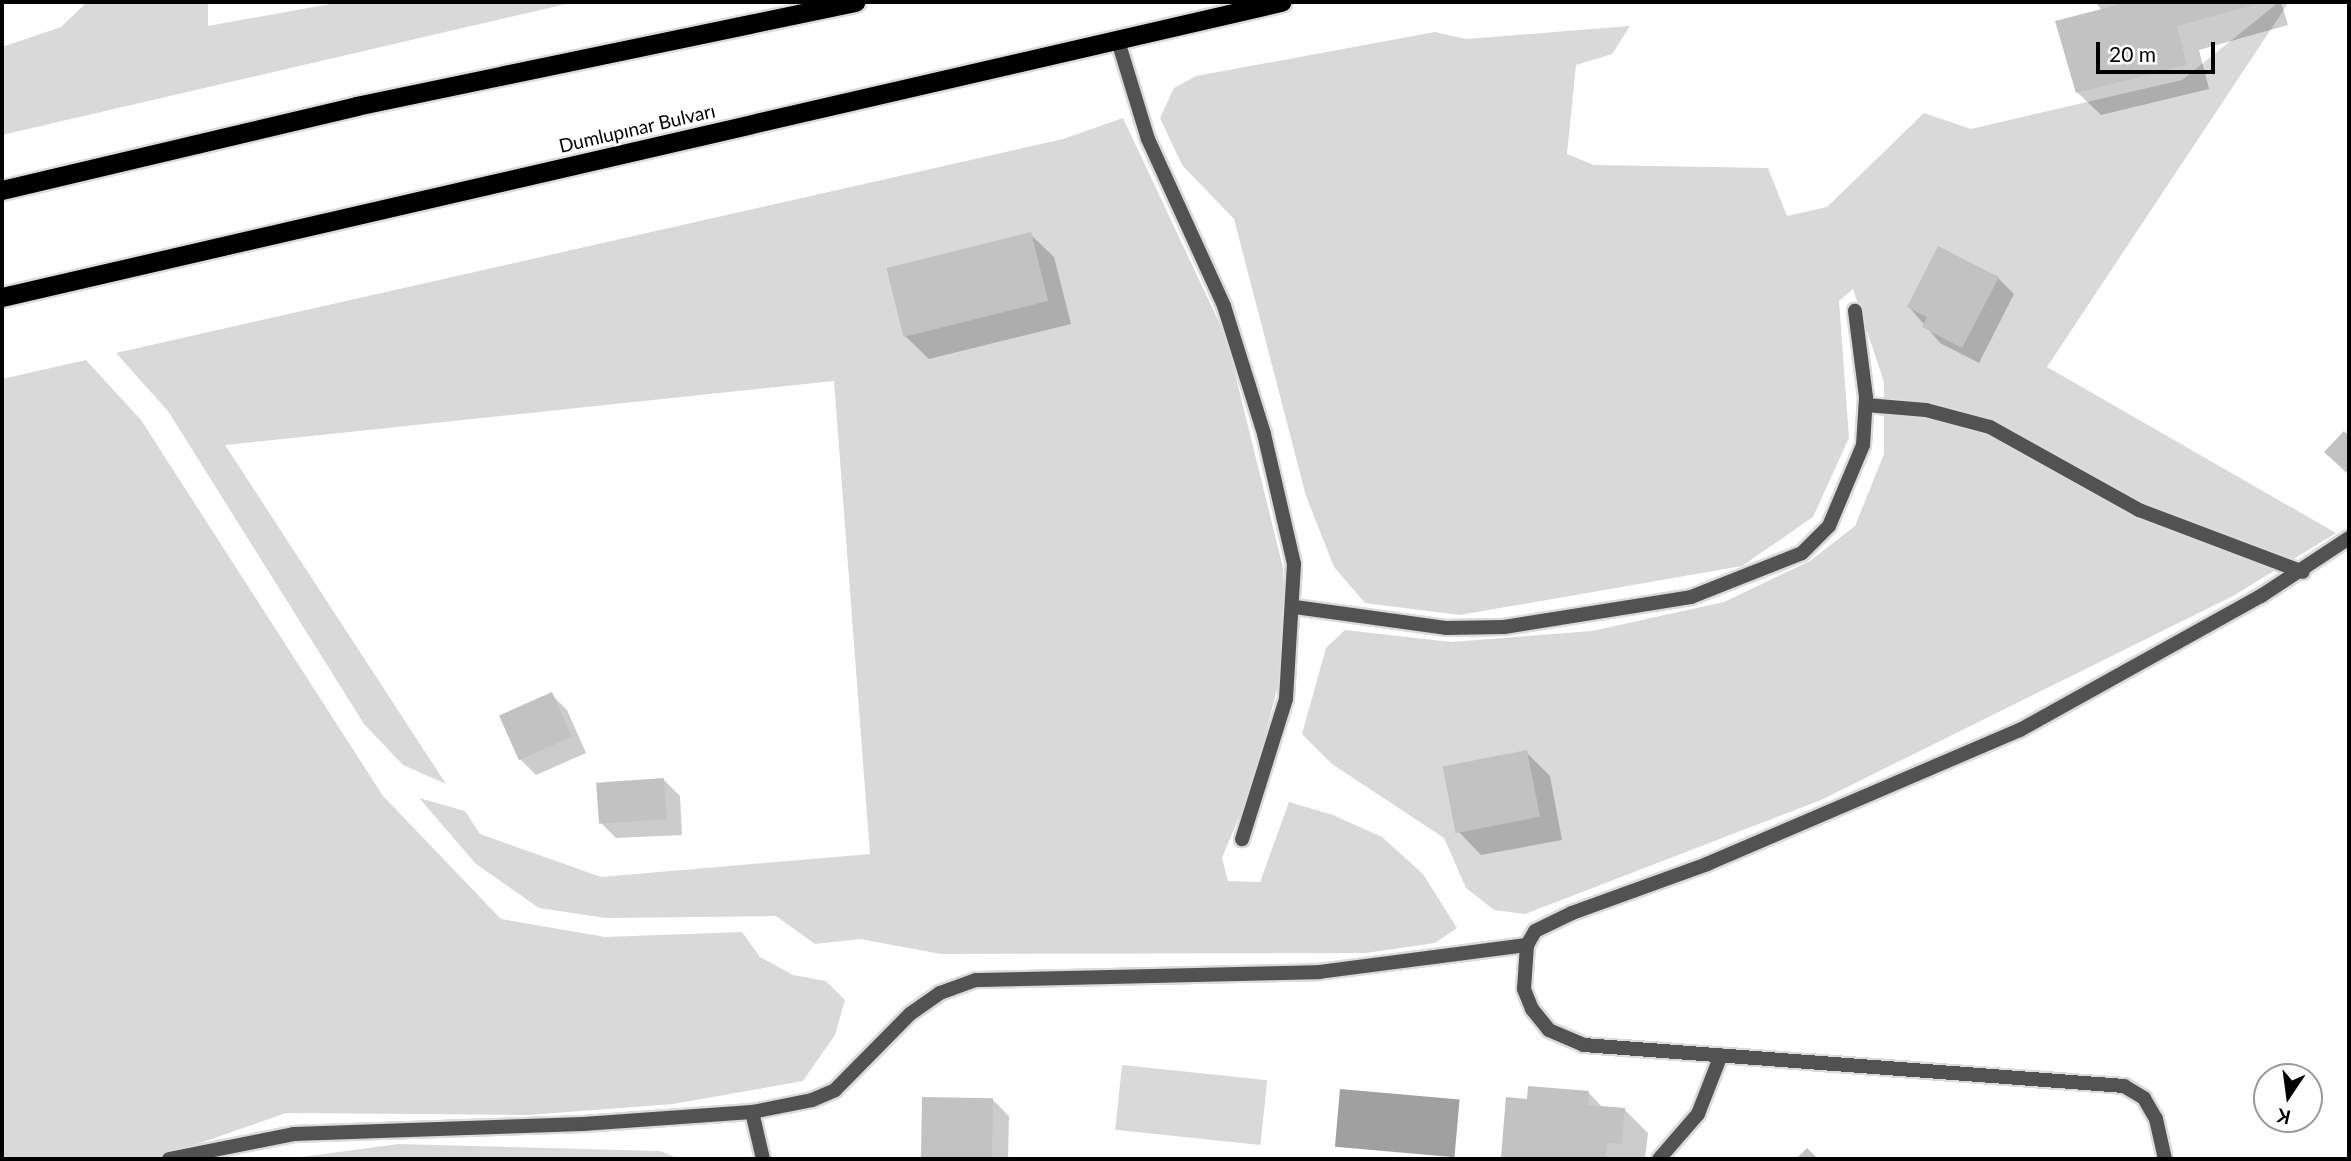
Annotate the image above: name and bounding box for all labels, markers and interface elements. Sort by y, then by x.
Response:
scale bar [2099,28,2218,72]
text: 20 m [2109,41,2156,66]
street label: Dumlupınar Bulvarı [556,99,718,157]
north arrow [2253,1063,2323,1133]
text: K [2275,1104,2293,1130]

